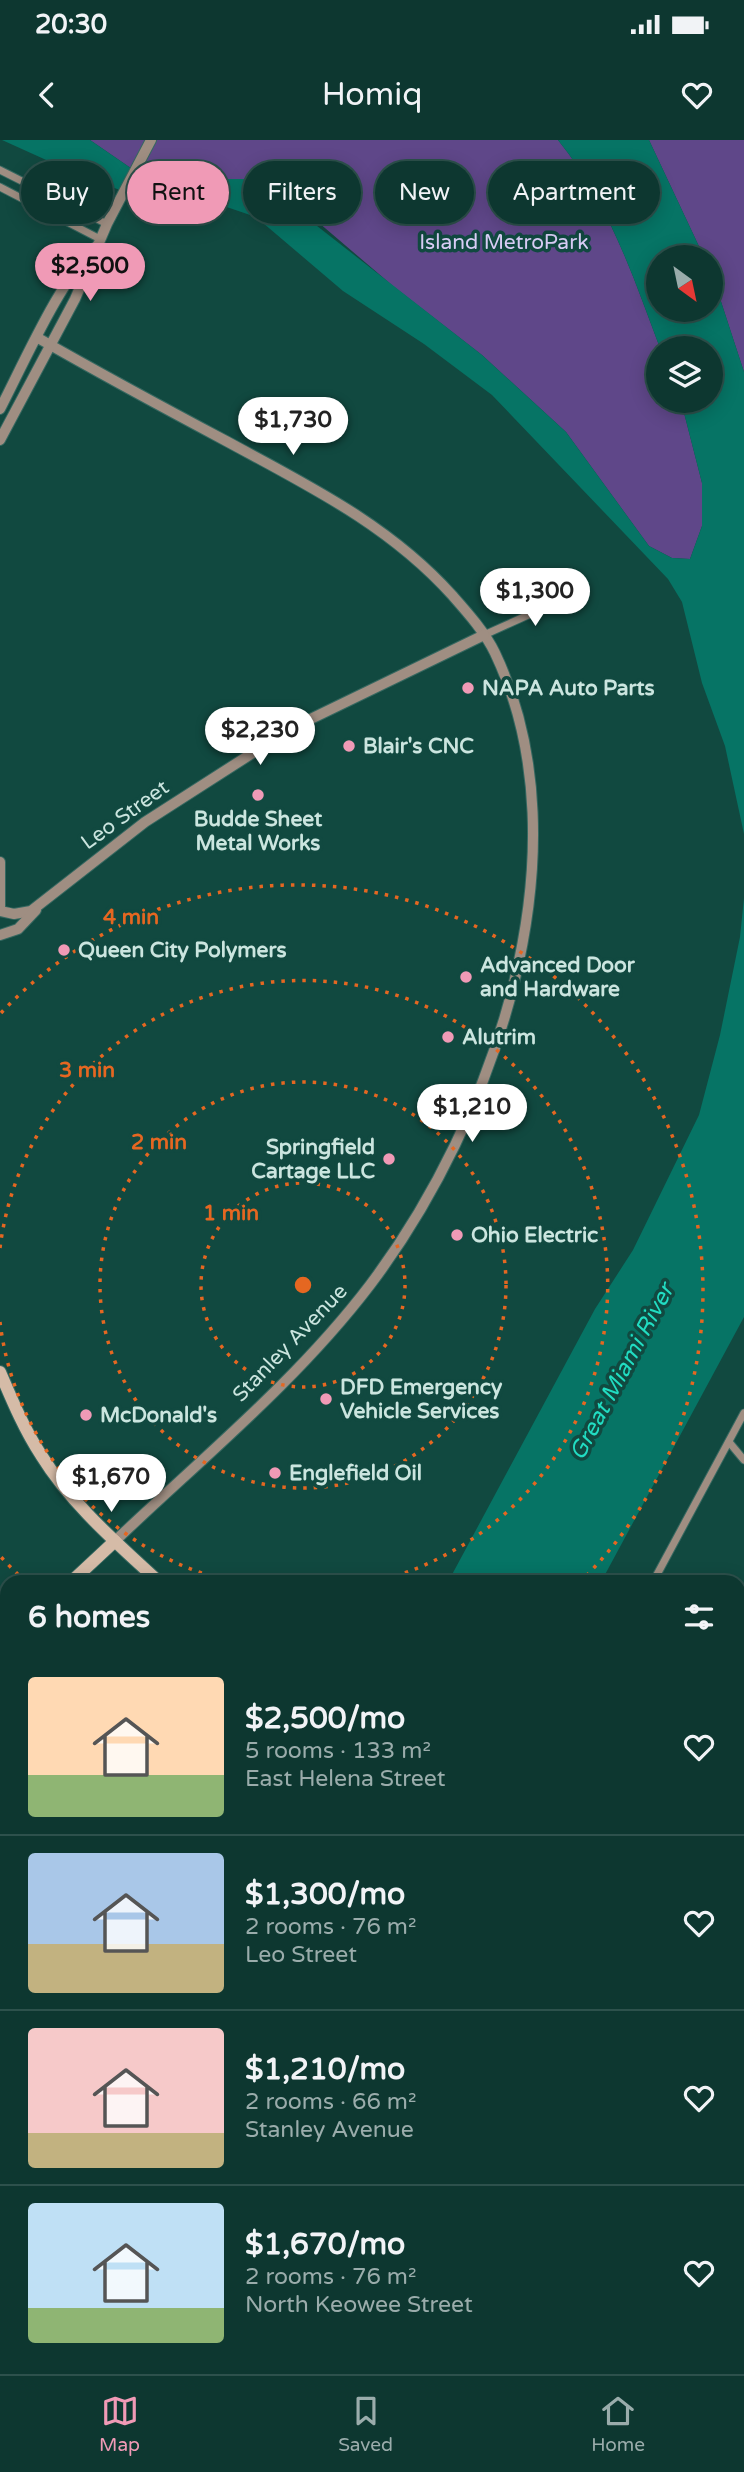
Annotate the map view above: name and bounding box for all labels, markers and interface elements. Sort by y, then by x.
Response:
text: 20:30 [35,9,107,40]
icon: back [28,76,66,114]
text: Homiq [322,76,422,114]
icon: heart [678,76,716,114]
chip: Buy [21,161,113,224]
chip: Rent [127,161,229,224]
chip: Filters [243,161,361,224]
chip: New [375,161,474,224]
chip: Apartment [488,161,660,224]
park label: Island MetroPark [419,230,589,255]
pin: $2,500 [33,244,147,303]
north arrow [646,245,723,322]
map controls [646,245,723,413]
text: $2,500 [51,252,129,280]
button: layers [646,336,723,413]
pin: $1,730 [236,398,350,457]
text: $1,730 [254,406,332,434]
pin: $1,300 [478,568,592,628]
text: $1,300 [496,577,574,605]
place label: NAPA Auto Parts [482,676,655,701]
marker: NAPA Auto Parts [460,680,476,696]
pin: $2,230 [203,708,317,767]
text: $2,230 [221,716,299,744]
place label: Blair's CNC [363,734,474,759]
marker: Blair's CNC [341,738,357,754]
street label: Leo Street [76,775,174,855]
marker: Budde Sheet Metal Works [250,787,266,803]
place label: Budde Sheet Metal Works [194,807,322,856]
text: 4 min [103,905,159,930]
place label: Queen City Polymers [78,938,287,963]
marker: Queen City Polymers [56,942,72,958]
place label: Advanced Door and Hardware [480,953,636,1002]
marker: Advanced Door and Hardware [458,969,474,985]
place label: Alutrim [462,1025,536,1050]
marker: Alutrim [440,1029,456,1045]
text: 3 min [59,1058,115,1083]
pin: $1,210 [415,1084,529,1144]
text: $1,210 [433,1093,511,1121]
text: 2 min [131,1130,187,1155]
place label: Springfield Cartage LLC [251,1135,375,1184]
marker: Springfield Cartage LLC [381,1151,397,1167]
text: 1 min [203,1201,259,1226]
place label: Ohio Electric [471,1223,598,1248]
marker: Ohio Electric [449,1227,465,1243]
centre of rings [291,1273,315,1297]
water label: Great Miami River [564,1276,682,1465]
street label: Stanley Avenue [228,1279,353,1407]
place label: DFD Emergency Vehicle Services [340,1375,503,1424]
marker: DFD Emergency Vehicle Services [318,1391,334,1407]
place label: McDonald's [100,1403,217,1428]
marker: McDonald's [78,1407,94,1423]
pin: $1,670 [54,1454,168,1514]
place label: Englefield Oil [289,1461,422,1486]
text: $1,670 [72,1463,150,1491]
marker: Englefield Oil [267,1465,283,1481]
icon: filters [680,1598,718,1636]
text: 6 homes [28,1599,150,1636]
text: $2,500/mo [245,1700,405,1737]
icon: home [84,1705,168,1789]
icon: heart [680,1728,718,1766]
text: 5 rooms · 133 m² [245,1737,431,1765]
text: East Helena Street [245,1765,446,1793]
text: $1,300/mo [245,1876,405,1913]
icon: home [84,1881,168,1965]
icon: heart [680,1904,718,1942]
text: 2 rooms · 76 m² [245,1913,416,1941]
text: Leo Street [245,1941,357,1969]
text: $1,210/mo [245,2051,405,2088]
icon: home [84,2056,168,2140]
icon: heart [680,2079,718,2117]
text: 2 rooms · 66 m² [245,2088,416,2116]
text: Stanley Avenue [245,2116,414,2144]
text: $1,670/mo [245,2226,405,2263]
icon: home [84,2231,168,2315]
icon: heart [680,2254,718,2292]
text: 2 rooms · 76 m² [245,2263,416,2291]
text: North Keowee Street [245,2291,473,2319]
tab: Map [99,2392,140,2456]
tab: Saved [338,2392,393,2456]
tab: Home [591,2392,645,2456]

